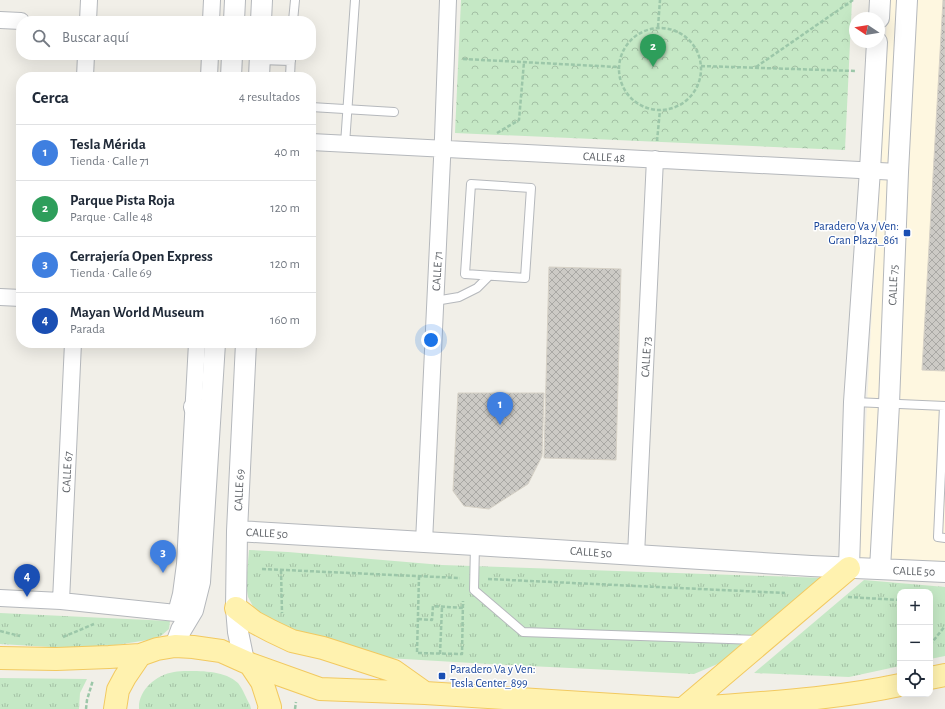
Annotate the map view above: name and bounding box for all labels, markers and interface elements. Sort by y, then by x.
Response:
north arrow [849,12,885,48]
search box [16,16,316,60]
icon: search [30,27,52,49]
text: Buscar aquí [62,30,129,45]
pin: 2 [640,34,666,67]
text: Cerca [32,89,69,106]
text: 4 resultados [239,91,300,104]
text: Tesla Mérida [70,137,146,152]
text: 1 [43,146,47,159]
text: 40 m [274,146,300,159]
street label: CALLE 48 [583,150,626,164]
text: Tienda · Calle 71 [70,155,149,168]
text: Parque Pista Roja [70,193,175,208]
text: 2 [42,202,48,215]
text: 120 m [270,202,300,215]
text: Parque · Calle 48 [70,211,153,224]
place label: Paradero Va y Ven: Gran Plaza_861 [813,220,899,246]
marker: Paradero Va y Ven: Gran Plaza_861 [902,228,912,238]
text: Cerrajería Open Express [70,249,213,264]
street label: CALLE 71 [430,251,444,291]
text: 3 [42,258,48,271]
text: 120 m [270,258,300,271]
street label: CALLE 75 [886,264,900,306]
text: Tienda · Calle 69 [70,267,152,280]
text: Mayan World Museum [70,305,204,320]
text: 4 [42,314,48,327]
text: 160 m [270,314,300,327]
text: Parada [70,323,105,336]
your location [421,330,441,350]
street label: CALLE 73 [639,336,653,378]
pin: 1 [487,392,513,425]
street label: CALLE 67 [60,451,74,493]
street label: CALLE 69 [232,468,246,511]
street label: CALLE 50 [246,526,288,540]
pin: 3 [150,540,176,573]
street label: CALLE 50 [569,545,613,559]
pin: 4 [14,564,40,597]
street label: CALLE 50 [893,564,935,578]
map controls [897,589,933,697]
button: + [897,589,933,625]
button: − [897,625,933,661]
button: locate [897,661,933,697]
place label: Paradero Va y Ven: Tesla Center_899 [450,663,536,689]
marker: Paradero Va y Ven: Tesla Center_899 [437,671,447,681]

